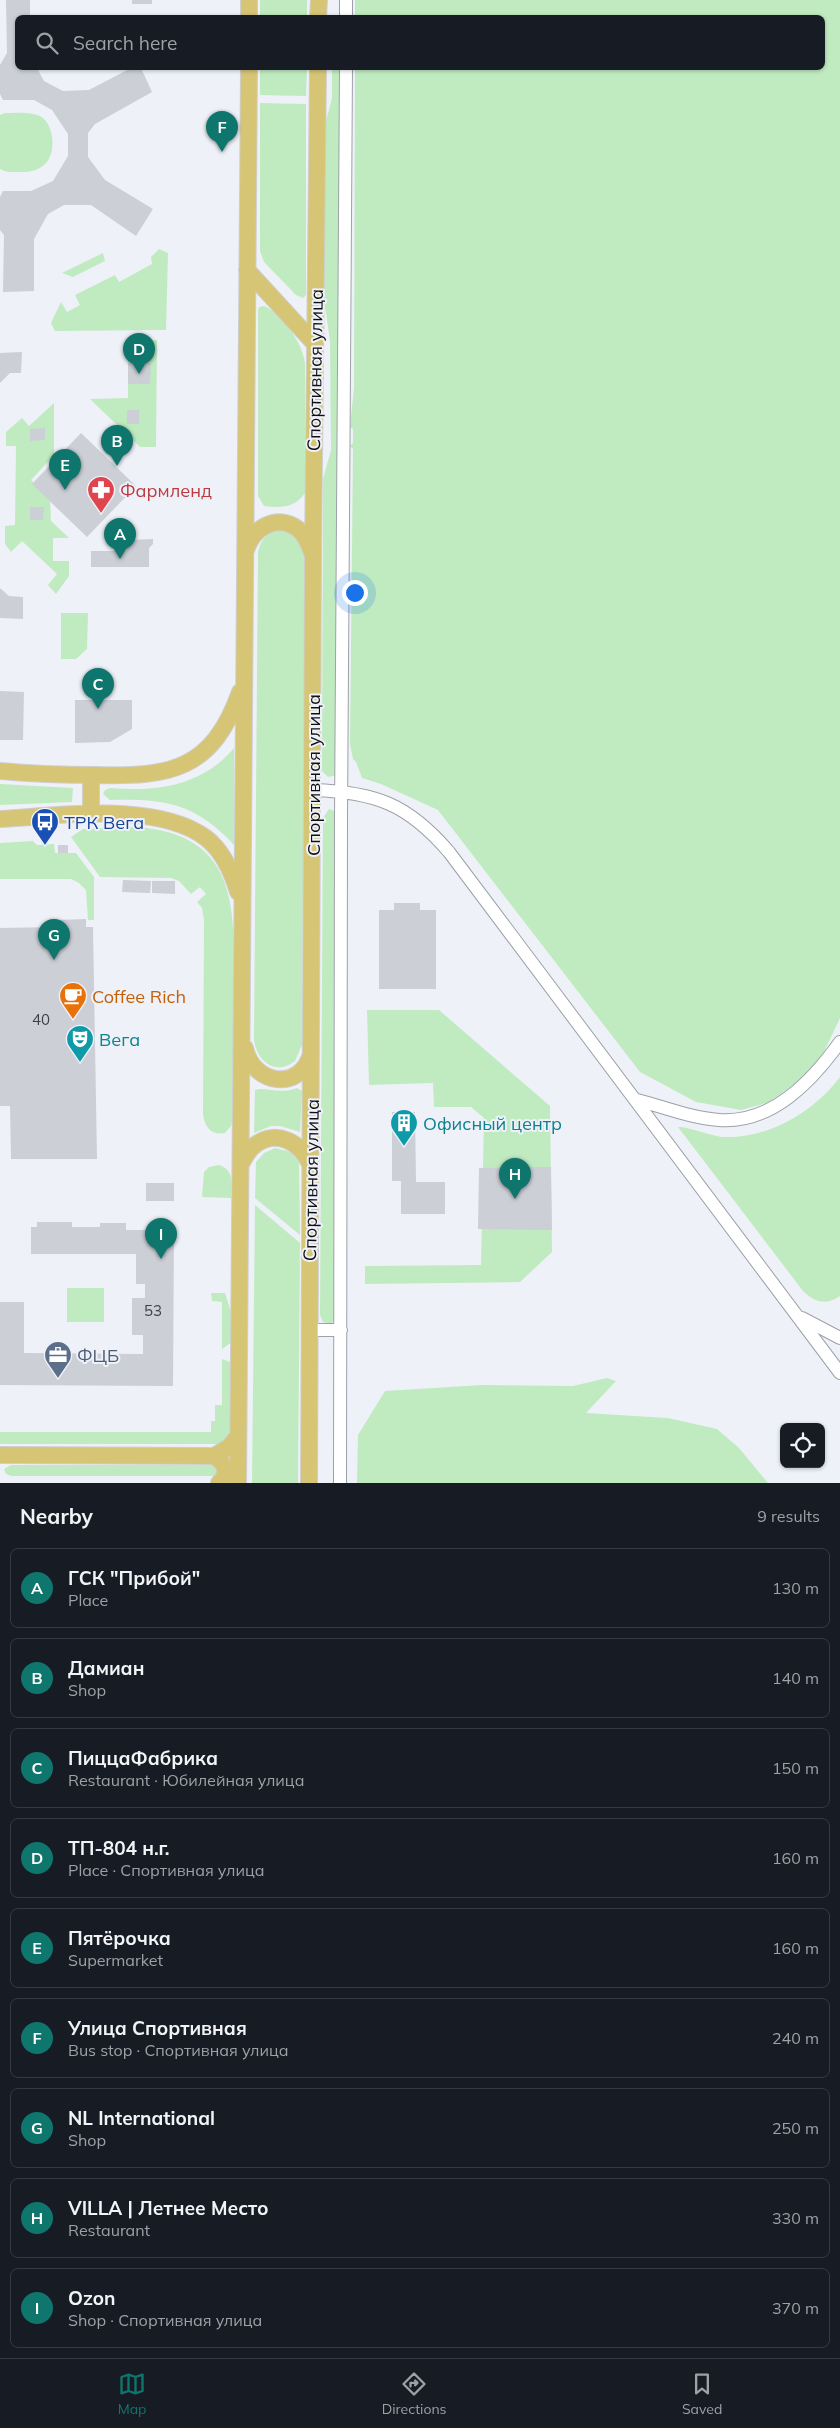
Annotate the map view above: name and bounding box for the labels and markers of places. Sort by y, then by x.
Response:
pin: F [206,111,238,152]
pin: D [123,333,155,374]
pin: B [101,425,133,466]
pin: E [49,449,81,490]
pharmacy icon: Фармленд [86,475,116,514]
place label: Фармленд [120,479,212,502]
pin: A [104,518,136,559]
pin: C [82,668,114,709]
bus stop icon: ТРК Вега [30,807,60,846]
place label: ТРК Вега [64,811,144,834]
pin: G [38,919,70,960]
cafe icon: Coffee Rich [58,981,88,1020]
place label: Coffee Rich [92,985,186,1008]
theatre icon: Вега [65,1024,95,1063]
place label: Вега [99,1028,140,1051]
building icon: Офисный центр [389,1108,419,1147]
place label: Офисный центр [423,1112,562,1135]
pin: H [499,1158,531,1199]
pin: I [145,1218,177,1259]
office icon: ФЦБ [43,1340,73,1379]
place label: ФЦБ [77,1344,119,1367]

